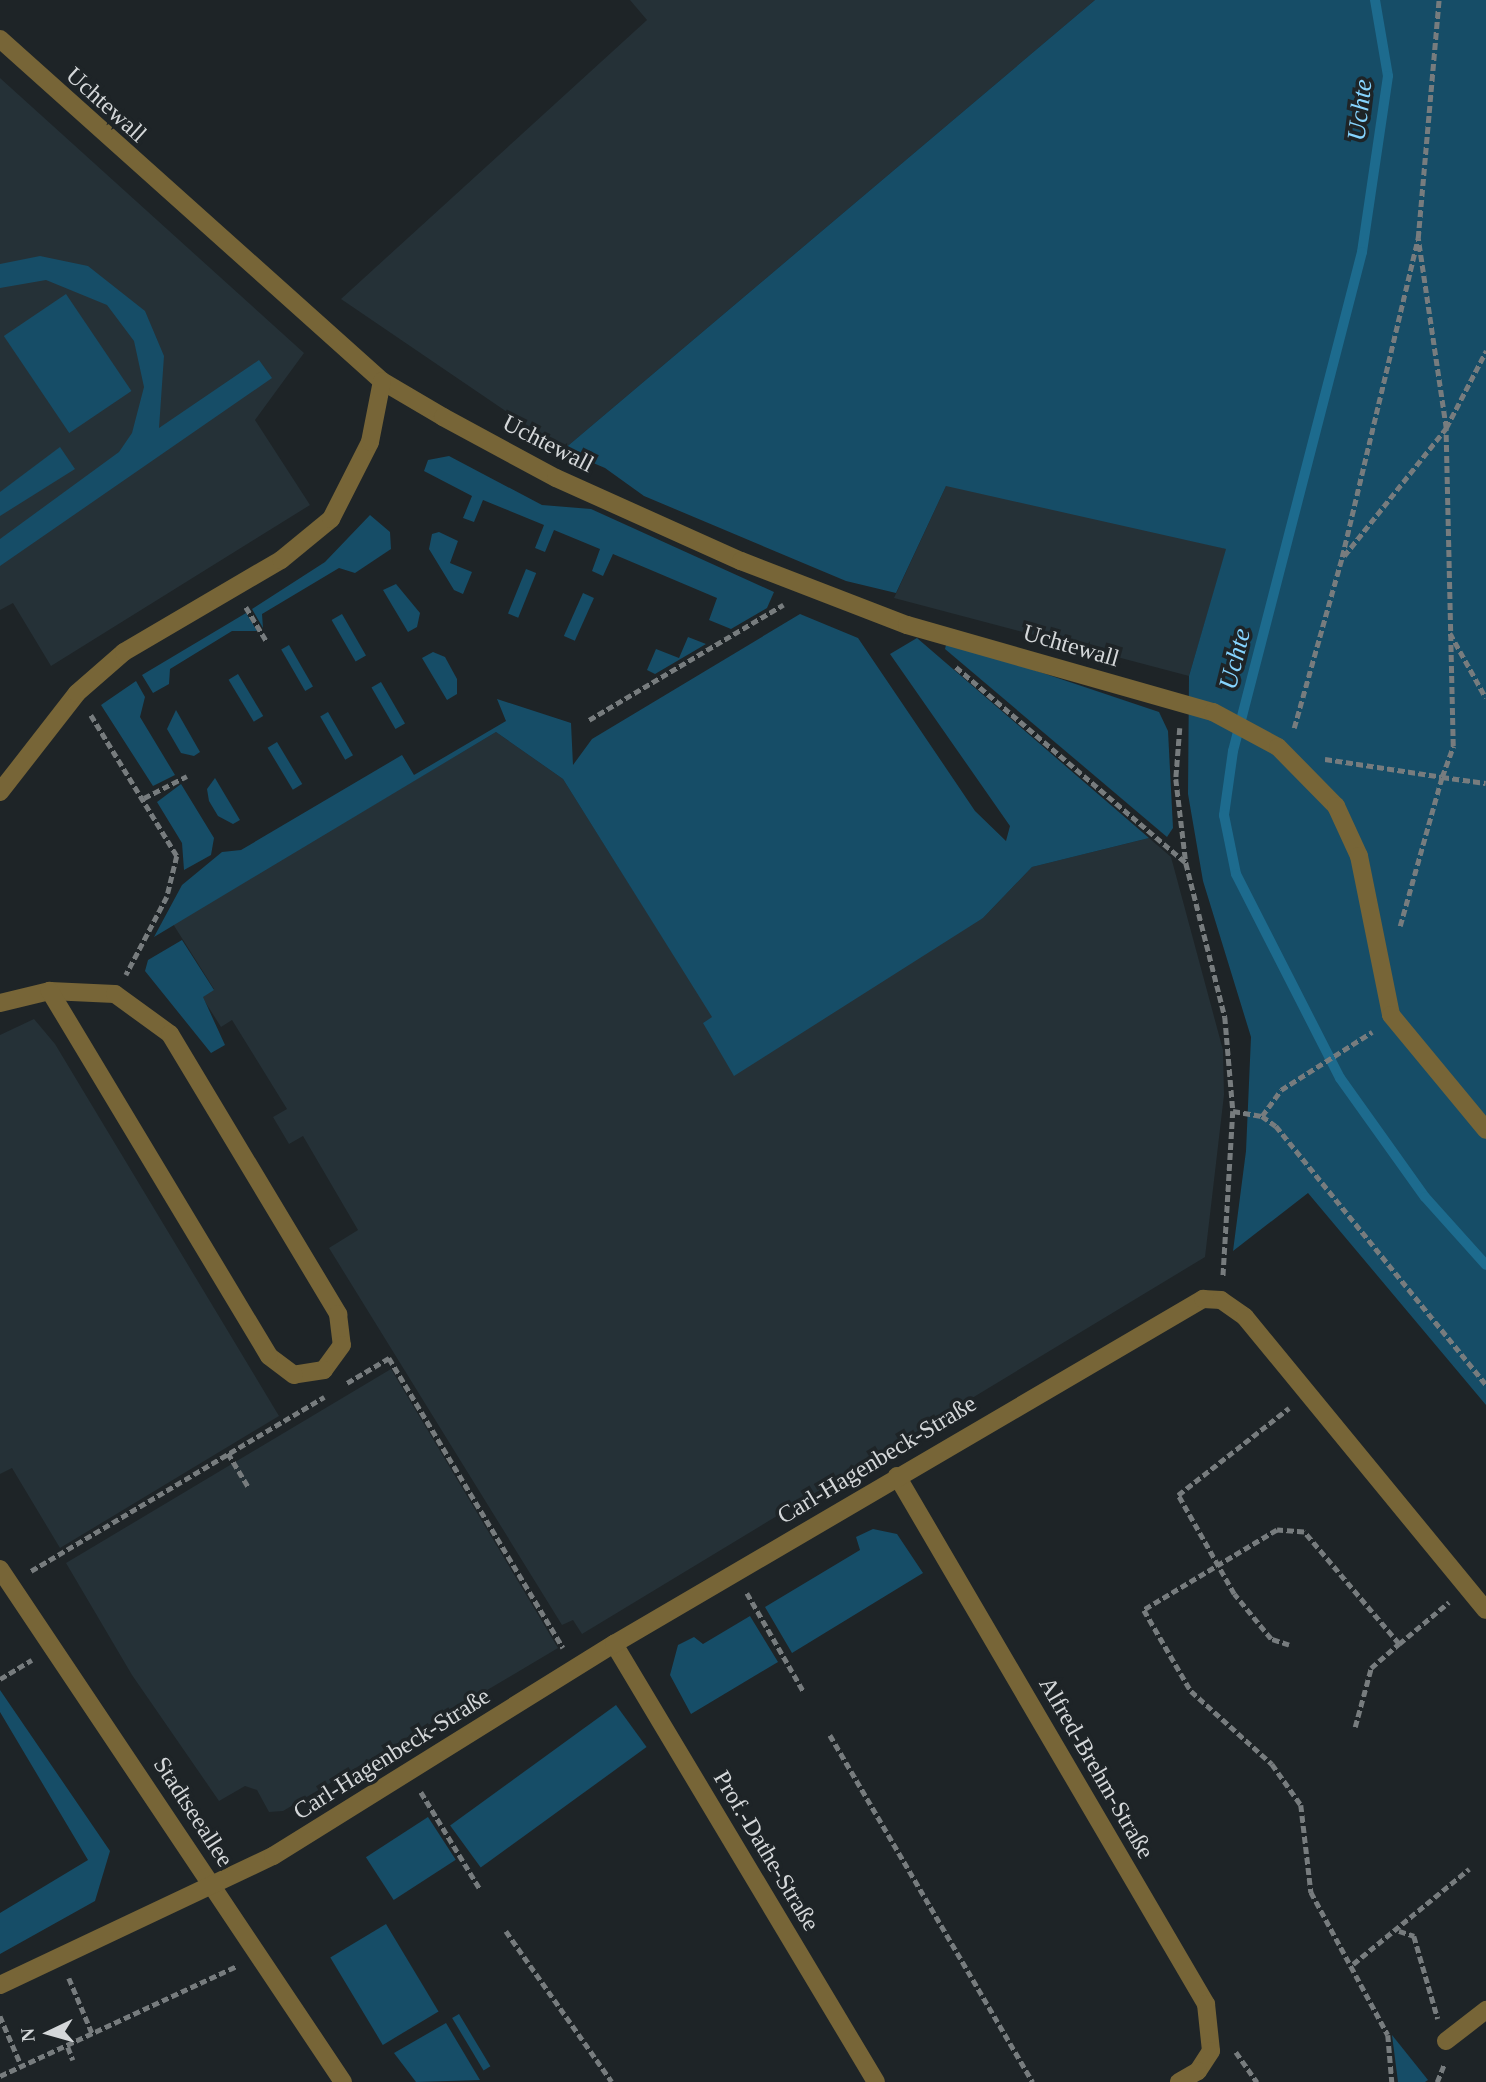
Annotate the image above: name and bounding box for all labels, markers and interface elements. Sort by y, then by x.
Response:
street label: Uchtewall [60,61,152,149]
water label: Uchte [1341,77,1379,143]
street label: Uchtewall [498,409,598,479]
street label: Uchtewall [1020,619,1122,673]
water label: Uchte [1212,625,1258,693]
street label: Carl-Hagenbeck-Straße [772,1389,982,1531]
street label: Alfred-Brehm-Straße [1032,1672,1160,1864]
street label: Carl-Hagenbeck-Straße [288,1682,496,1826]
street label: Stadtseeallee [147,1752,239,1872]
street label: Prof.-Dathe-Straße [707,1766,825,1936]
north arrow [14,1998,84,2068]
text: N [17,2027,39,2043]

